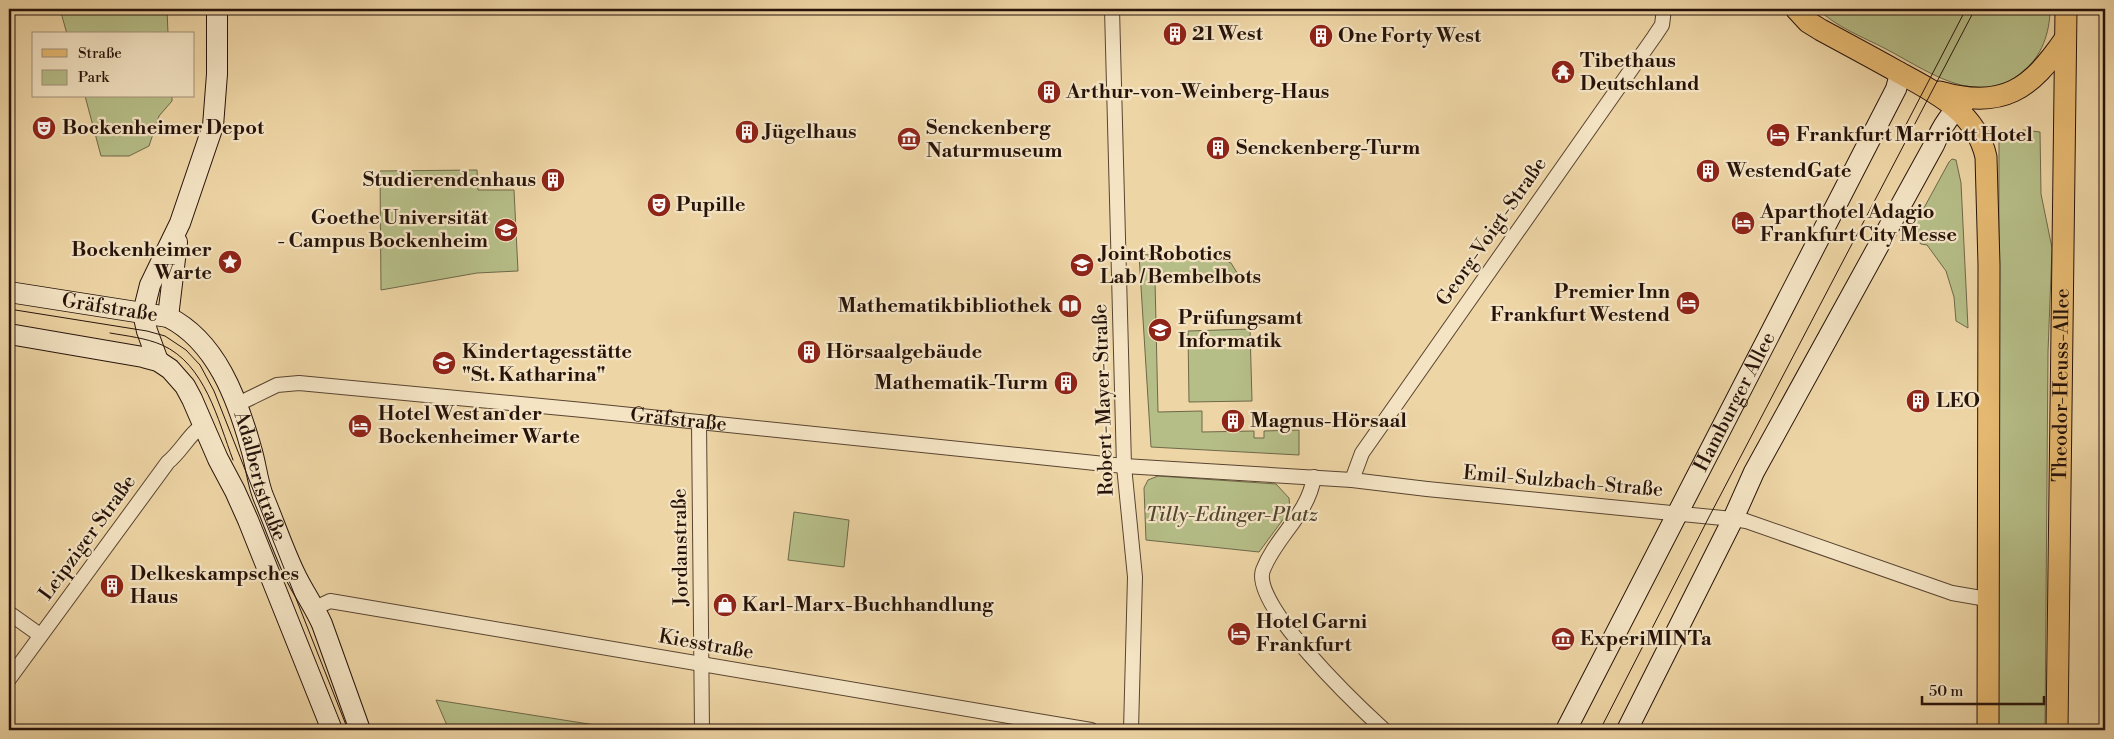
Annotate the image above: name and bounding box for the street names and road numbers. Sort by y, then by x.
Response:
street label: Georg-Voigt-Straße [1431,153,1553,311]
street label: Gräfstraße [60,288,160,328]
street label: Theodor-Heuss-Allee [2048,288,2075,482]
street label: Robert-Mayer-Straße [1088,304,1120,496]
street label: Hamburger Allee [1689,328,1781,476]
street label: Gräfstraße [629,402,728,437]
street label: Adalbertstraße [228,407,292,544]
street label: Emil-Sulzbach-Straße [1462,461,1664,503]
street label: Leipziger Straße [34,470,142,606]
street label: Jordanstraße [667,488,695,607]
street label: Kiesstraße [657,624,755,666]

